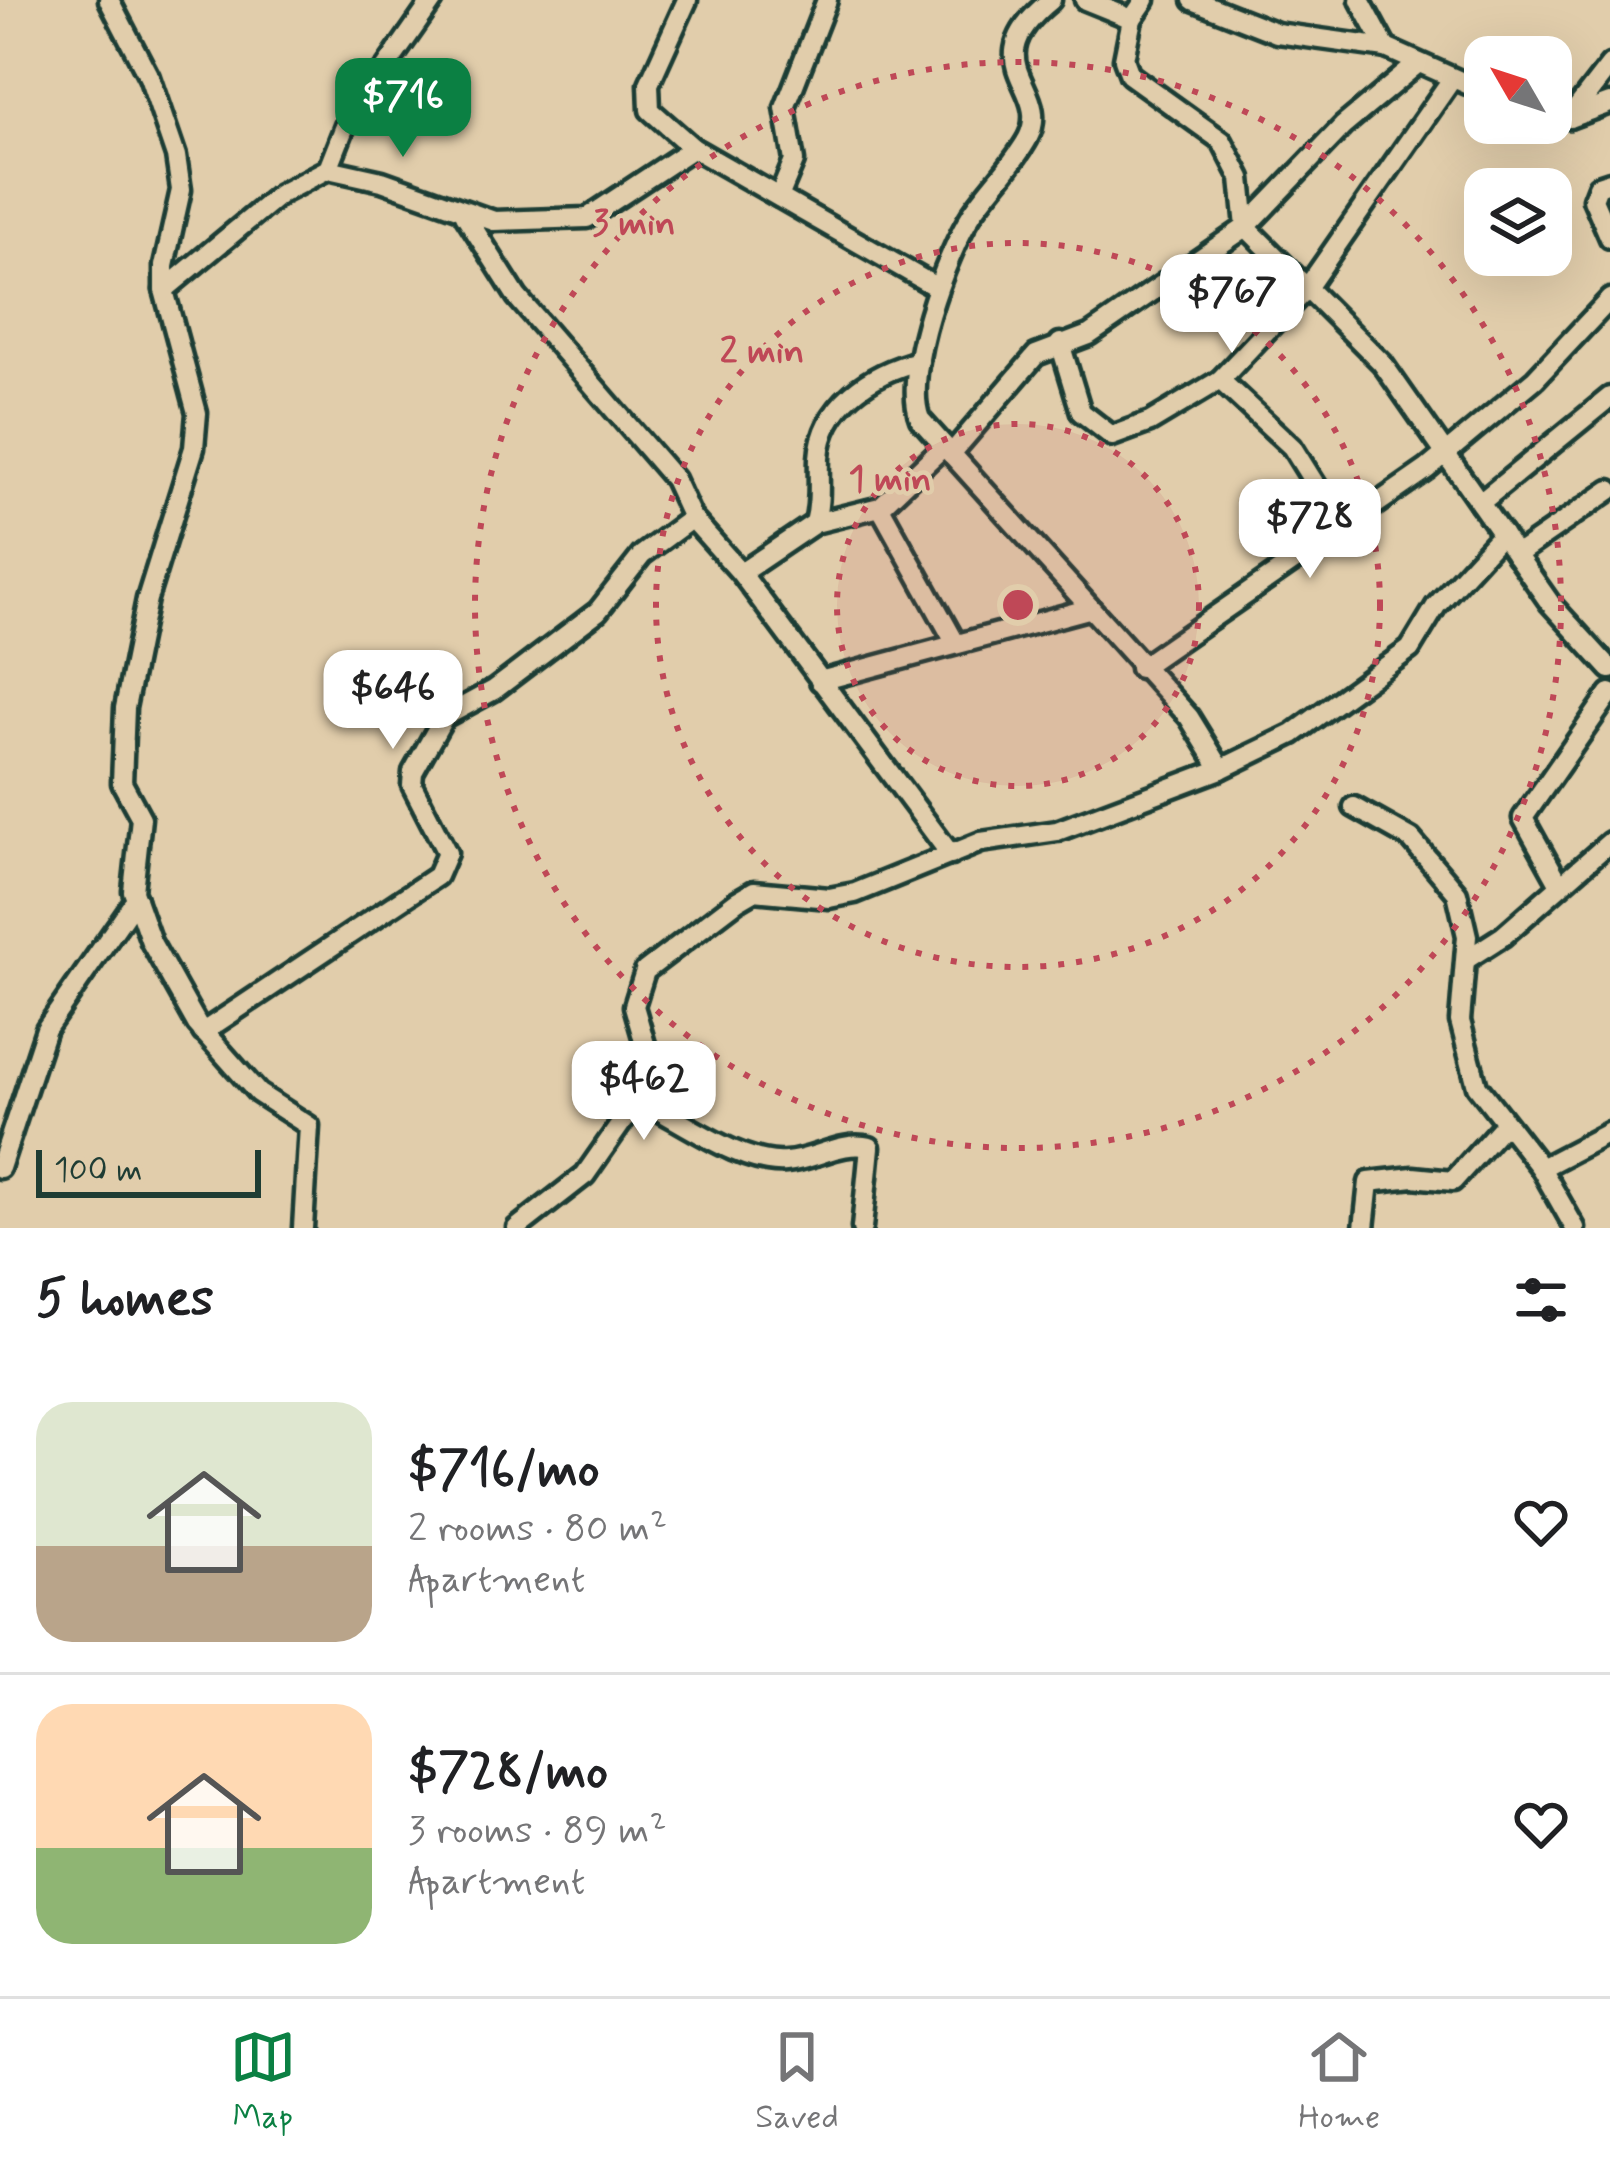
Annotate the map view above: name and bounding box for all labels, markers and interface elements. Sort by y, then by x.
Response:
north arrow [1464,36,1572,144]
map controls [1464,36,1572,276]
pin: $716 [332,58,474,160]
text: $716 [362,71,444,122]
button: layers [1464,168,1572,276]
text: 3 min [592,201,676,248]
pin: $767 [1161,254,1303,356]
text: $767 [1187,267,1277,318]
text: 2 min [720,329,804,376]
text: 1 min [849,457,931,504]
pin: $728 [1239,479,1381,581]
text: $728 [1266,492,1354,543]
centre of rings [997,584,1039,626]
pin: $646 [322,650,464,752]
text: $646 [351,663,435,714]
pin: $462 [573,1041,715,1143]
text: $462 [599,1054,689,1105]
scale bar [36,1144,261,1197]
text: 100 m [54,1149,143,1193]
text: 5 homes [36,1267,214,1333]
icon: filters [1508,1267,1574,1333]
text: $716/mo [408,1438,600,1504]
icon: home [132,1450,276,1594]
icon: heart [1508,1489,1574,1555]
text: 2 rooms · 80 m² [408,1504,667,1555]
text: Apartment [408,1555,585,1606]
text: $728/mo [408,1740,608,1806]
icon: home [132,1752,276,1896]
icon: heart [1508,1791,1574,1857]
text: 3 rooms · 89 m² [408,1806,667,1857]
text: Apartment [408,1857,585,1908]
tab: Map [230,2024,296,2140]
tab: Saved [755,2024,839,2140]
tab: Home [1298,2024,1380,2140]

